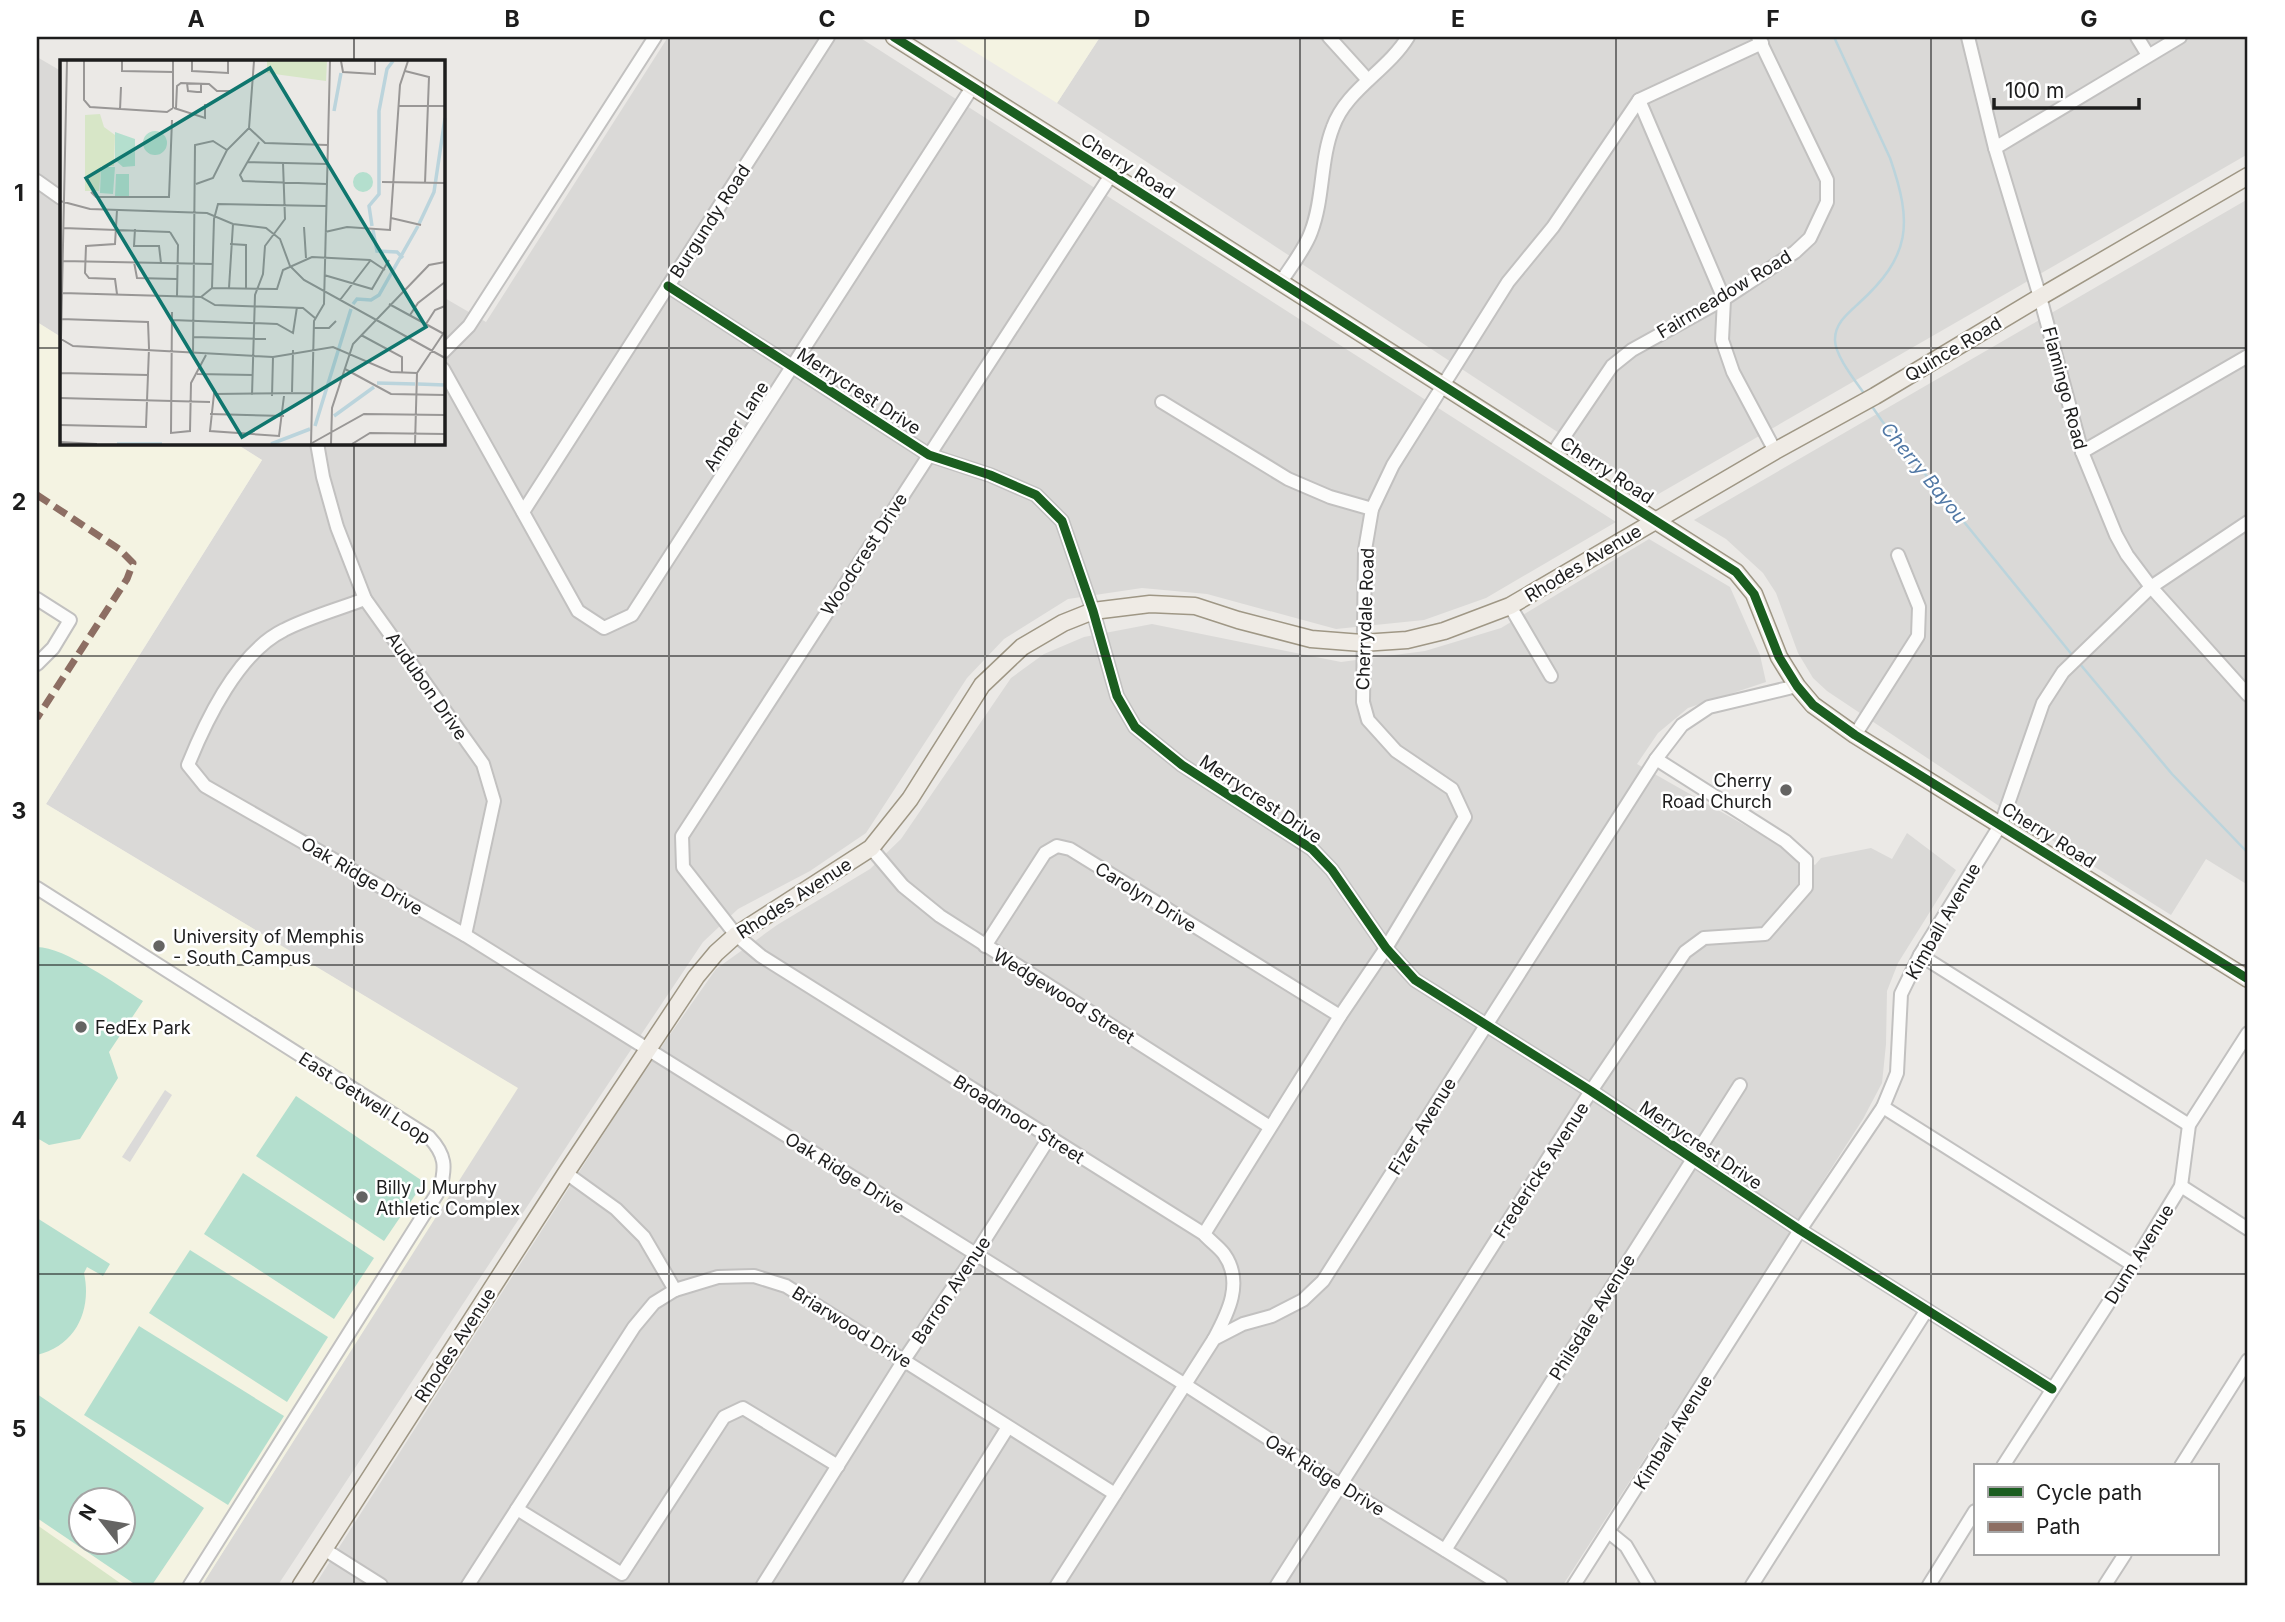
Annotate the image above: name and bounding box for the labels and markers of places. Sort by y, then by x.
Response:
place label: Cherry Road Church [1662,770,1772,812]
marker: Cherry Road Church [1778,782,1794,798]
place label: University of Memphis - South Campus [173,926,364,968]
marker: University of Memphis - South Campus [151,938,167,954]
place label: FedEx Park [95,1017,191,1038]
marker: FedEx Park [73,1019,89,1035]
place label: Billy J Murphy Athletic Complex [376,1177,520,1219]
marker: Billy J Murphy Athletic Complex [354,1189,370,1205]

